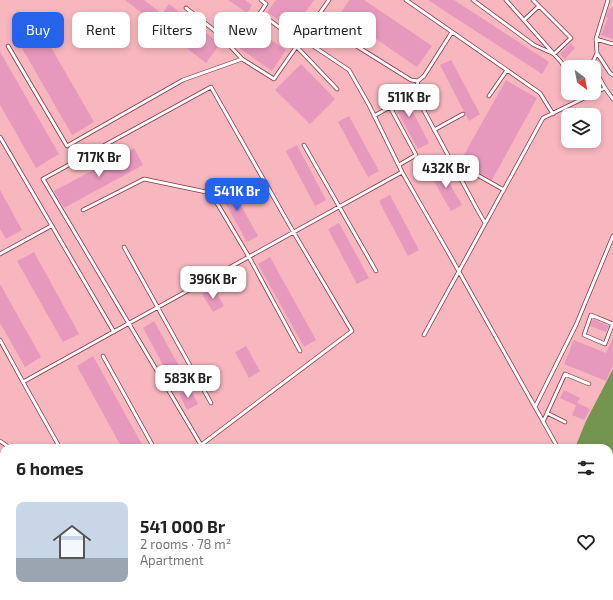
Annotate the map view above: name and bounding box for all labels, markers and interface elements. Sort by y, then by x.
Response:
chip: Buy [12,12,64,48]
chip: Rent [72,12,130,48]
chip: Filters [138,12,206,48]
chip: New [214,12,271,48]
chip: Apartment [279,12,376,48]
north arrow [561,60,601,100]
map controls [561,60,601,148]
pin: 511K Br [372,84,446,118]
text: 511K Br [387,89,431,105]
button: layers [561,108,601,148]
pin: 717K Br [62,144,136,178]
text: 717K Br [77,149,121,165]
pin: 432K Br [409,155,483,189]
text: 432K Br [422,160,470,176]
pin: 541K Br [200,178,274,212]
text: 541K Br [214,183,260,199]
pin: 396K Br [176,266,250,300]
text: 396K Br [189,271,237,287]
pin: 583K Br [151,365,225,399]
text: 583K Br [164,370,212,386]
icon: filters [575,457,597,479]
text: 6 homes [16,458,84,478]
text: 541 000 Br [140,516,225,536]
icon: home [48,518,96,566]
icon: heart [575,531,597,553]
text: 2 rooms · 78 m² [140,536,231,552]
text: Apartment [140,552,204,568]

